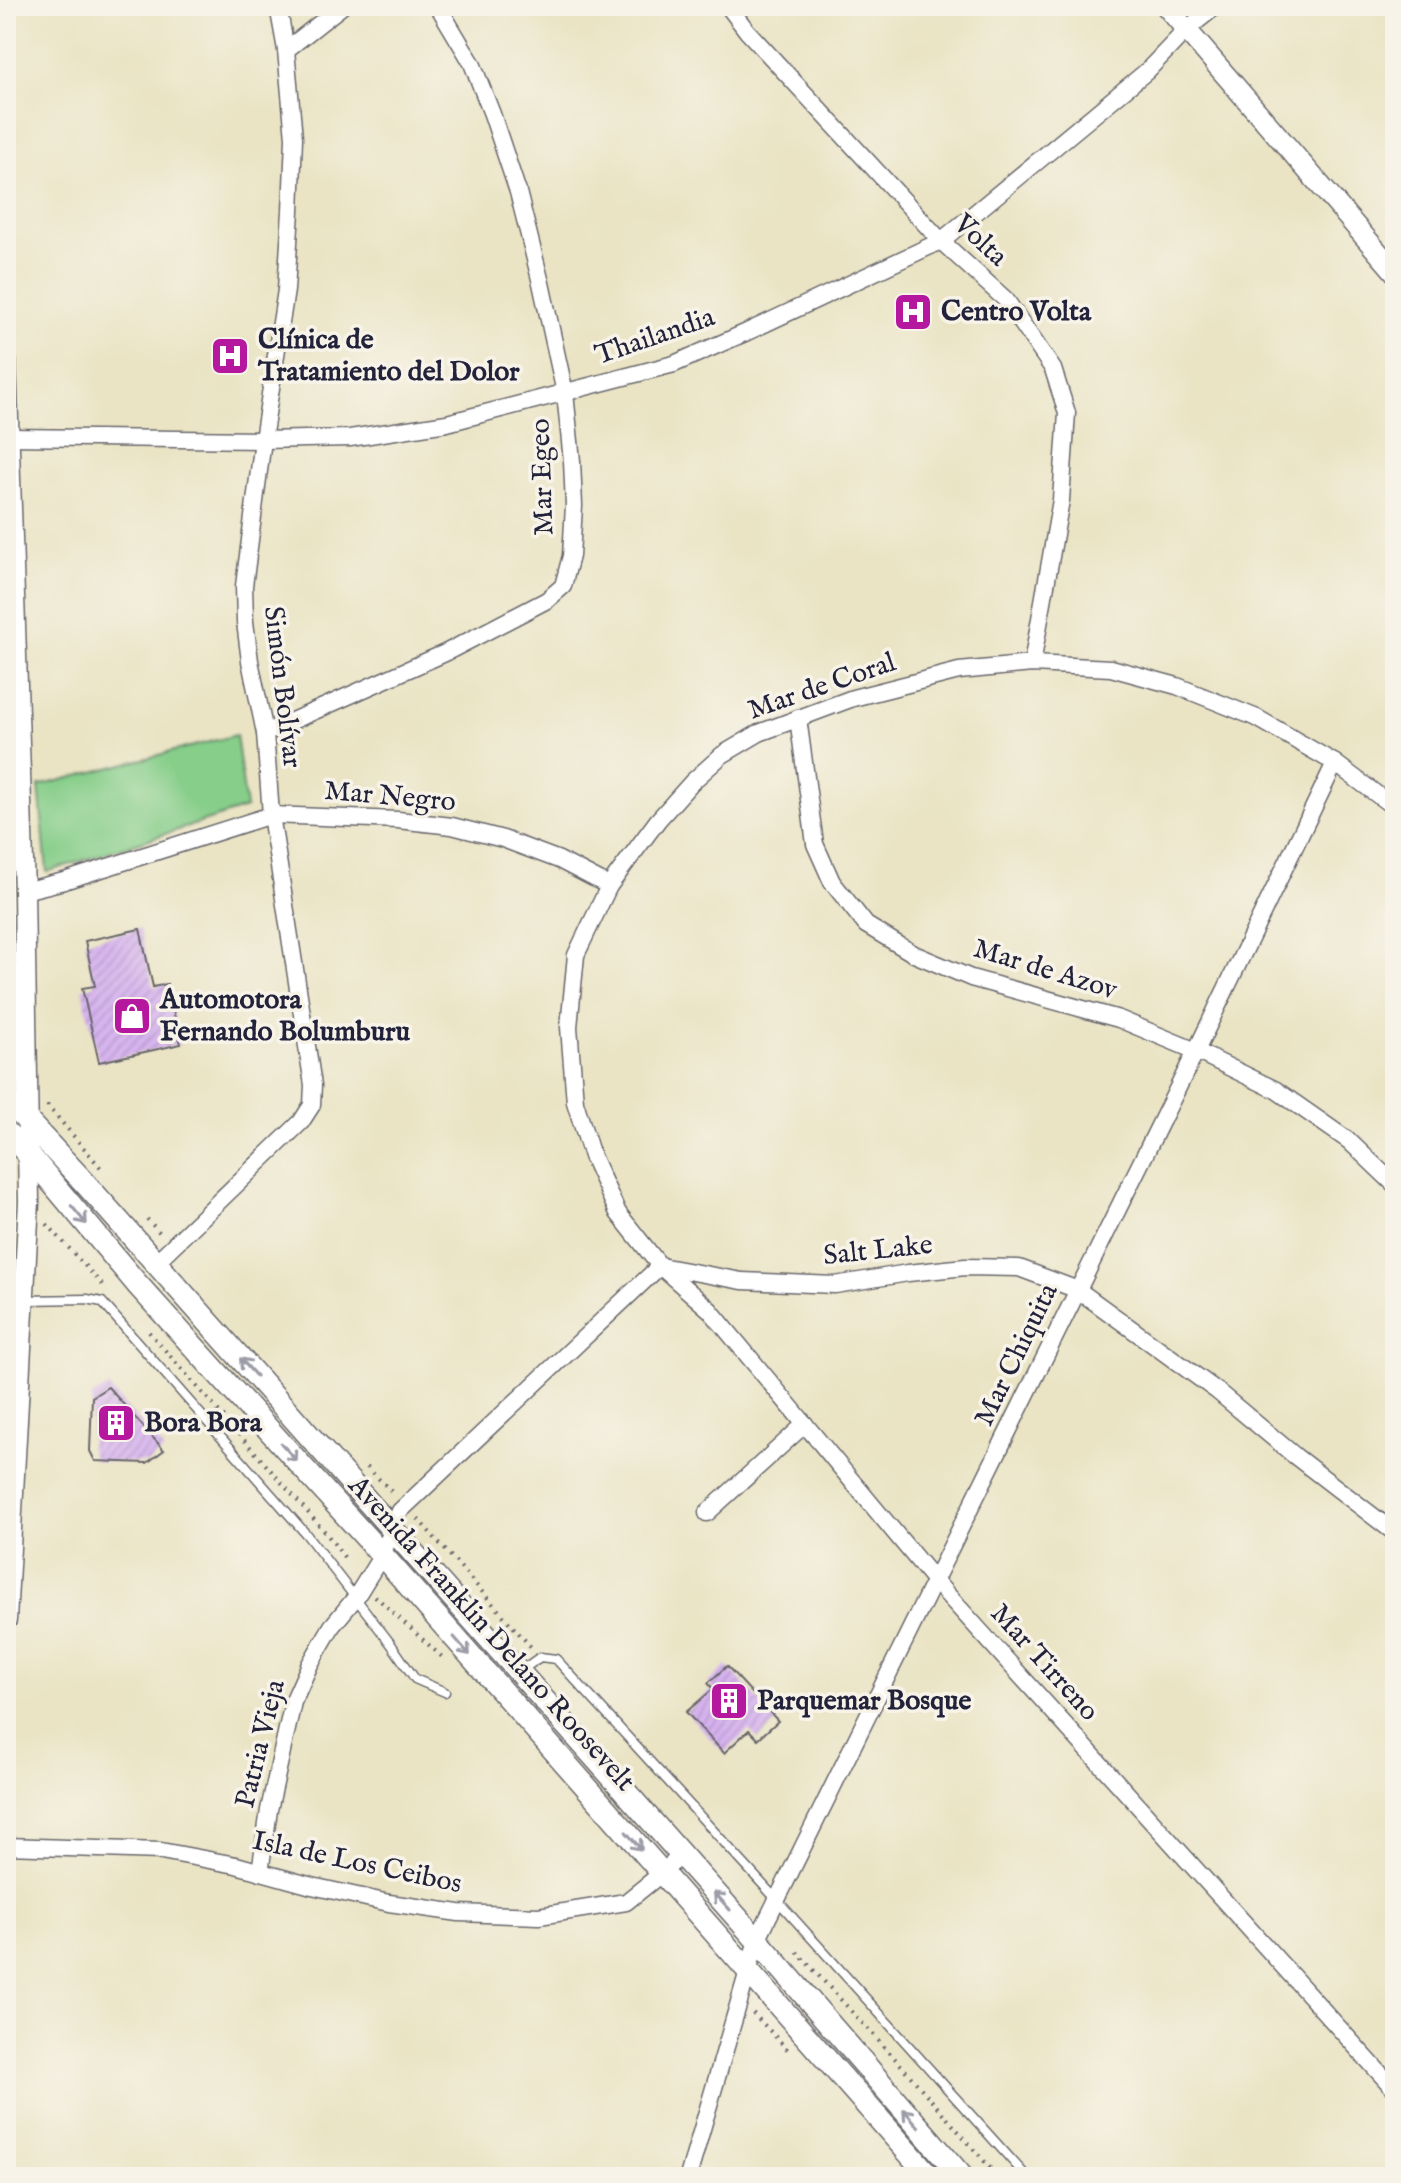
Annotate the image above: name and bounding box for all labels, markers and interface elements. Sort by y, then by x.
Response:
street label: Volta [945,207,1015,275]
hospital icon: Centro Volta [892,291,934,333]
place label: Centro Volta [941,295,1092,330]
street label: Thailandia [591,300,720,374]
place label: Clínica de Tratamiento del Dolor [257,323,520,390]
hospital icon: Clínica de Tratamiento del Dolor [209,335,251,377]
street label: Mar Egeo [523,418,563,536]
street label: Simón Bolívar [255,604,309,770]
street label: Mar de Coral [744,645,901,729]
street label: Mar Negro [323,774,457,820]
street label: Mar de Azov [969,932,1121,1009]
place label: Automotora Fernando Bolumburu [159,983,410,1050]
shop icon: Automotora Fernando Bolumburu [111,995,153,1037]
one-way arrow [70,1204,88,1225]
street label: Salt Lake [822,1228,934,1274]
street label: Mar Chiquita [967,1277,1067,1432]
one-way arrow [239,1358,257,1378]
building icon: Bora Bora [95,1402,137,1444]
place label: Bora Bora [144,1406,263,1441]
one-way arrow [279,1441,297,1461]
street label: Avenida Franklin Delano Roosevelt [339,1468,642,1799]
street label: Mar Tirreno [982,1597,1106,1729]
one-way arrow [453,1635,471,1655]
street label: Patria Vieja [228,1675,294,1812]
building icon: Parquemar Bosque [708,1680,750,1722]
place label: Parquemar Bosque [757,1684,972,1719]
street label: Isla de Los Ceibos [249,1824,465,1902]
one-way arrow [624,1830,642,1850]
one-way arrow [713,1891,731,1911]
one-way arrow [902,2108,920,2129]

